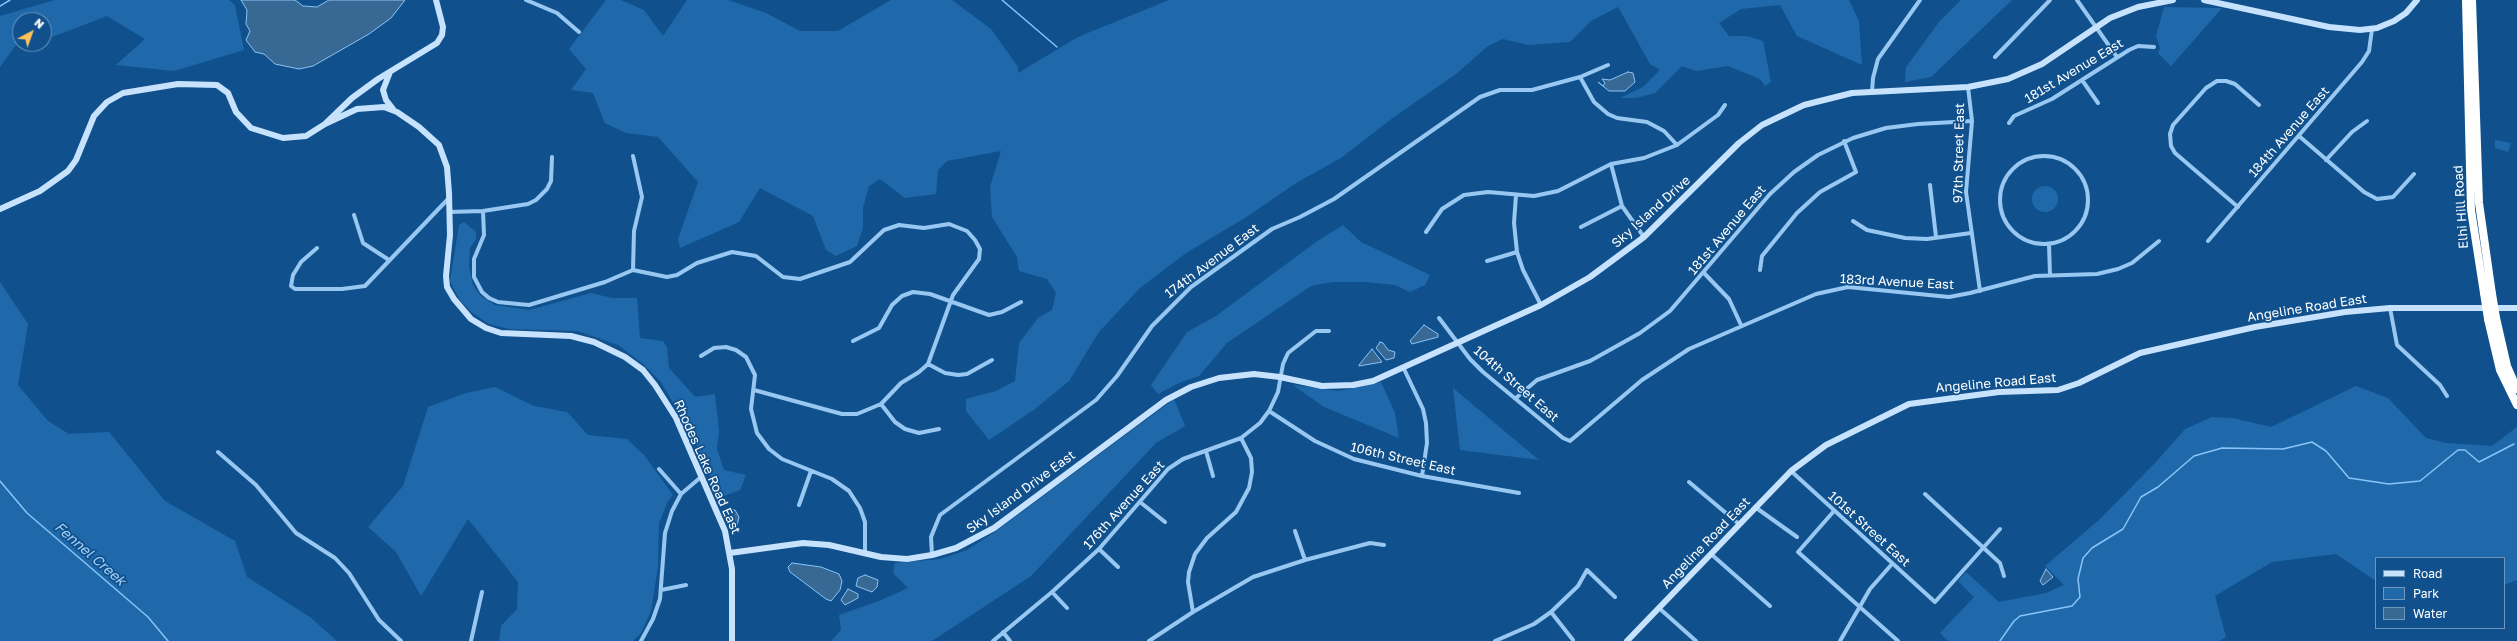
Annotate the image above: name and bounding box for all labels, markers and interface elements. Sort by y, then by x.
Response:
north arrow [12,12,52,52]
text: N [32,16,47,31]
street label: 181st Avenue East [2022,35,2126,107]
street label: 184th Avenue East [2245,83,2333,181]
street label: 97th Street East [1950,103,1968,203]
street label: Elhi Hill Road [2450,165,2472,249]
street label: Sky Island Drive [1609,173,1693,251]
street label: 181st Avenue East [1685,182,1769,278]
street label: 174th Avenue East [1162,220,1262,302]
street label: 183rd Avenue East [1839,271,1955,293]
street label: Angeline Road East [2246,291,2368,325]
street label: 104th Street East [1470,343,1562,425]
street label: Angeline Road East [1935,370,2057,396]
street label: Rhodes Lake Road East [670,397,744,537]
street label: 106th Street East [1349,439,1457,479]
street label: Sky Island Drive East [964,447,1078,537]
street label: 176th Avenue East [1080,457,1168,553]
street label: 101st Street East [1825,488,1913,570]
street label: Angeline Road East [1658,494,1754,592]
water label: Fennel Creek [51,519,129,589]
legend [2375,557,2505,629]
text: Road [2413,566,2442,581]
text: Park [2413,586,2439,601]
text: Water [2413,606,2447,621]

